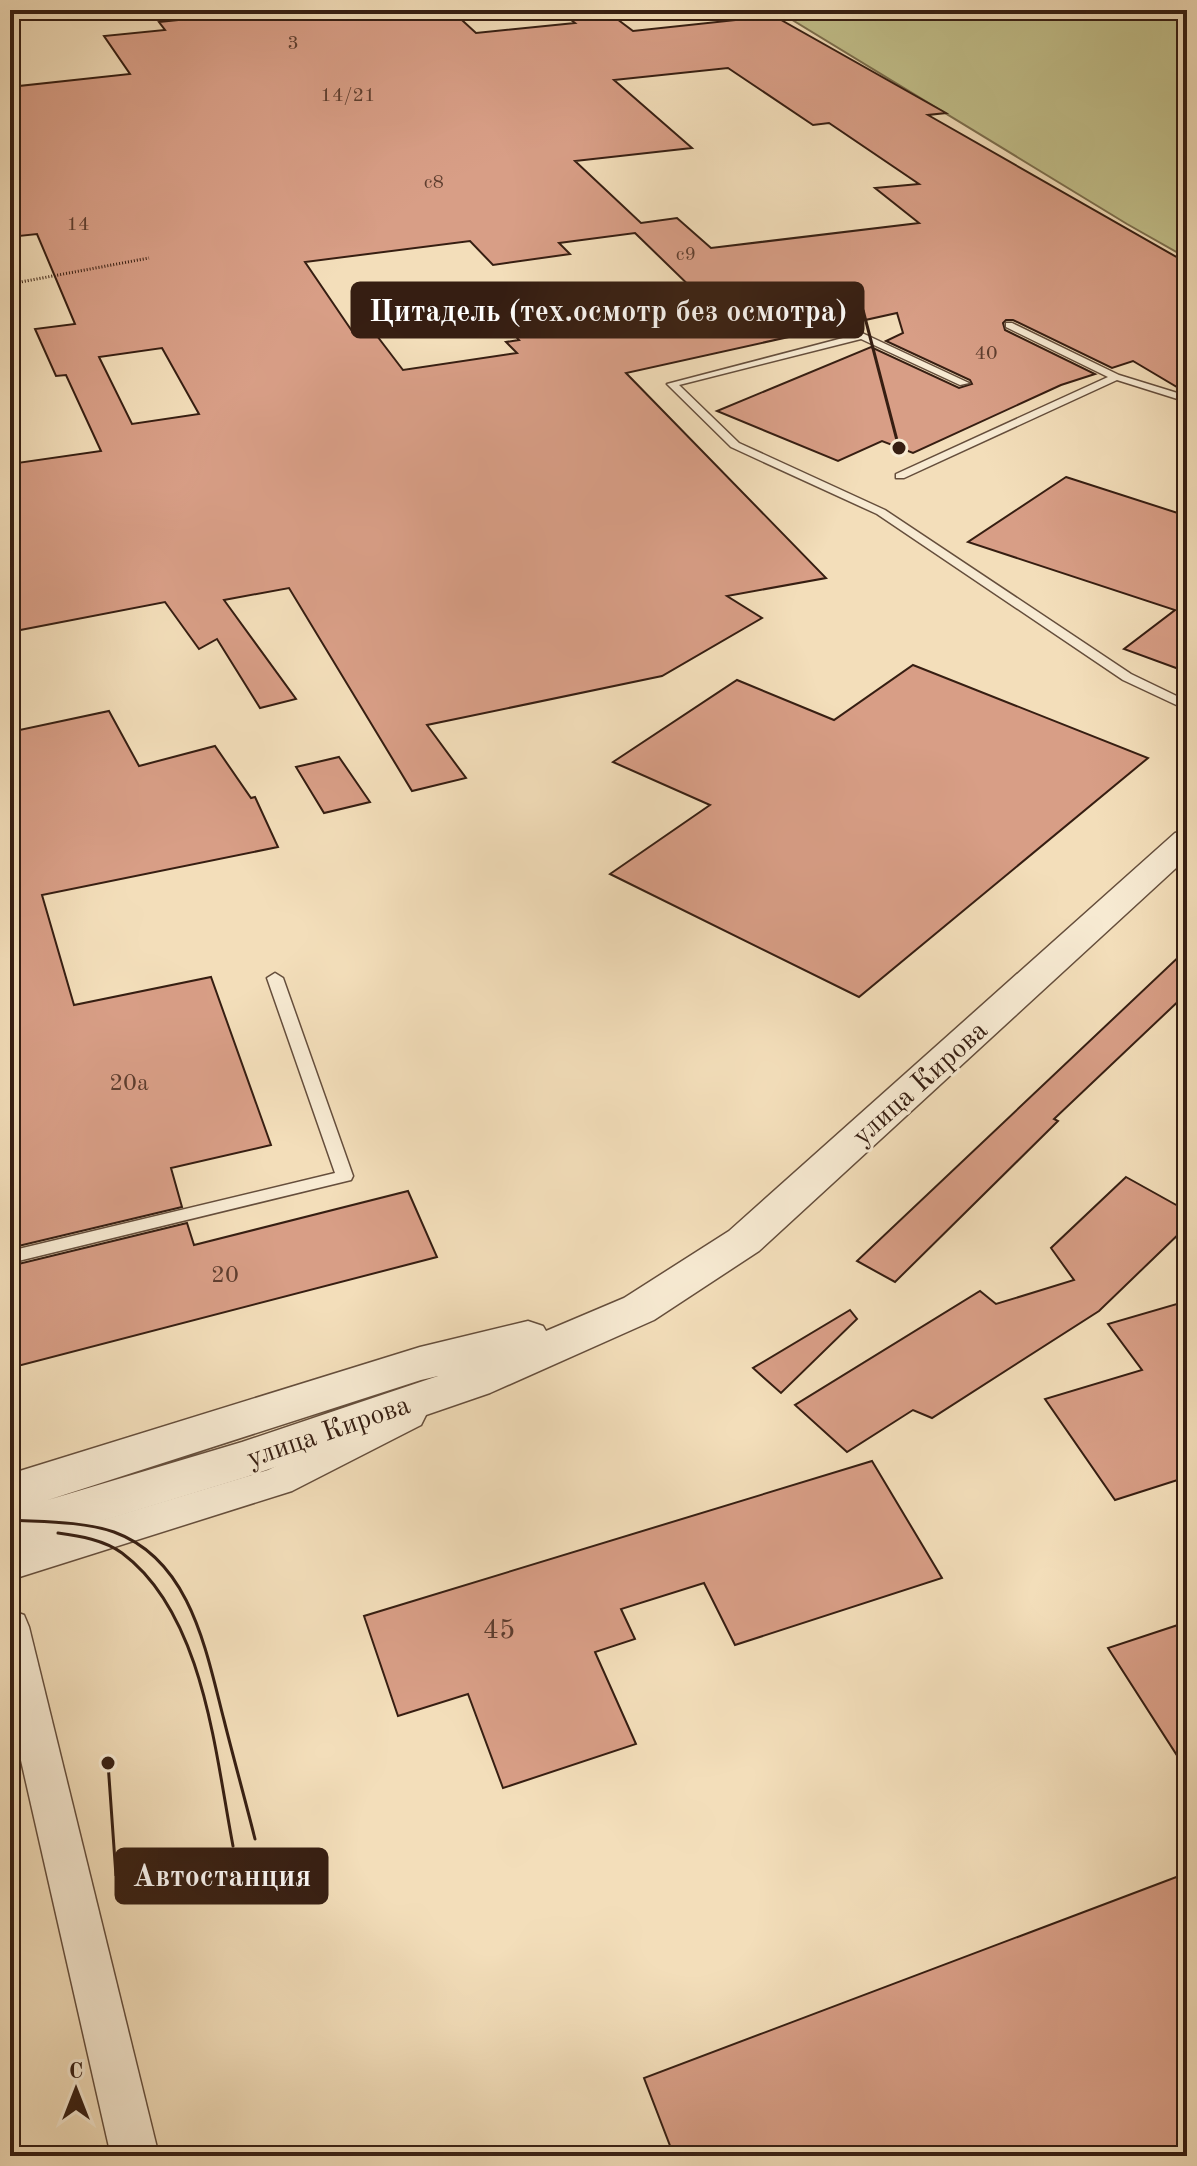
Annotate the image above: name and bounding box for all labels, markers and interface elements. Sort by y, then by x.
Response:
house number: 3 [287,34,299,54]
house number: 14/21 [320,86,376,106]
house number: с8 [424,173,444,193]
house number: 14 [66,215,90,235]
house number: с9 [676,245,696,265]
callout: Цитадель (тех.осмотр без осмотра) [352,283,863,337]
text: Цитадель (тех.осмотр без осмотра) [369,298,847,328]
house number: 40 [974,344,998,364]
street label: улица Кирова [848,1017,994,1152]
house number: 20а [109,1072,149,1096]
house number: 20 [211,1264,239,1288]
street label: улица Кирова [244,1392,414,1474]
house number: 45 [483,1617,515,1645]
callout: Автостанция [116,1849,327,1903]
text: Автостанция [133,1863,311,1893]
north arrow [36,2050,116,2130]
text: С [69,2061,83,2083]

